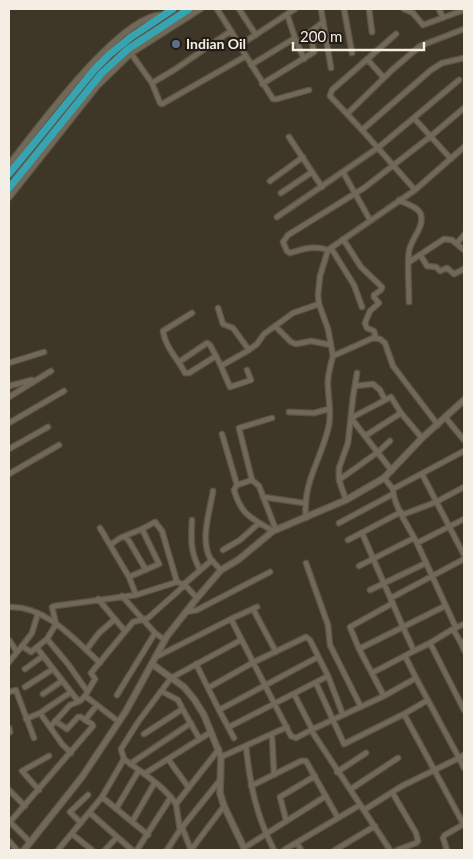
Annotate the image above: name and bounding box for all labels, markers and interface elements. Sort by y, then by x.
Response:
scale bar [293,20,424,52]
text: 200 m [300,27,342,45]
place label: Indian Oil [186,35,246,52]
marker: Indian Oil [170,38,182,50]

